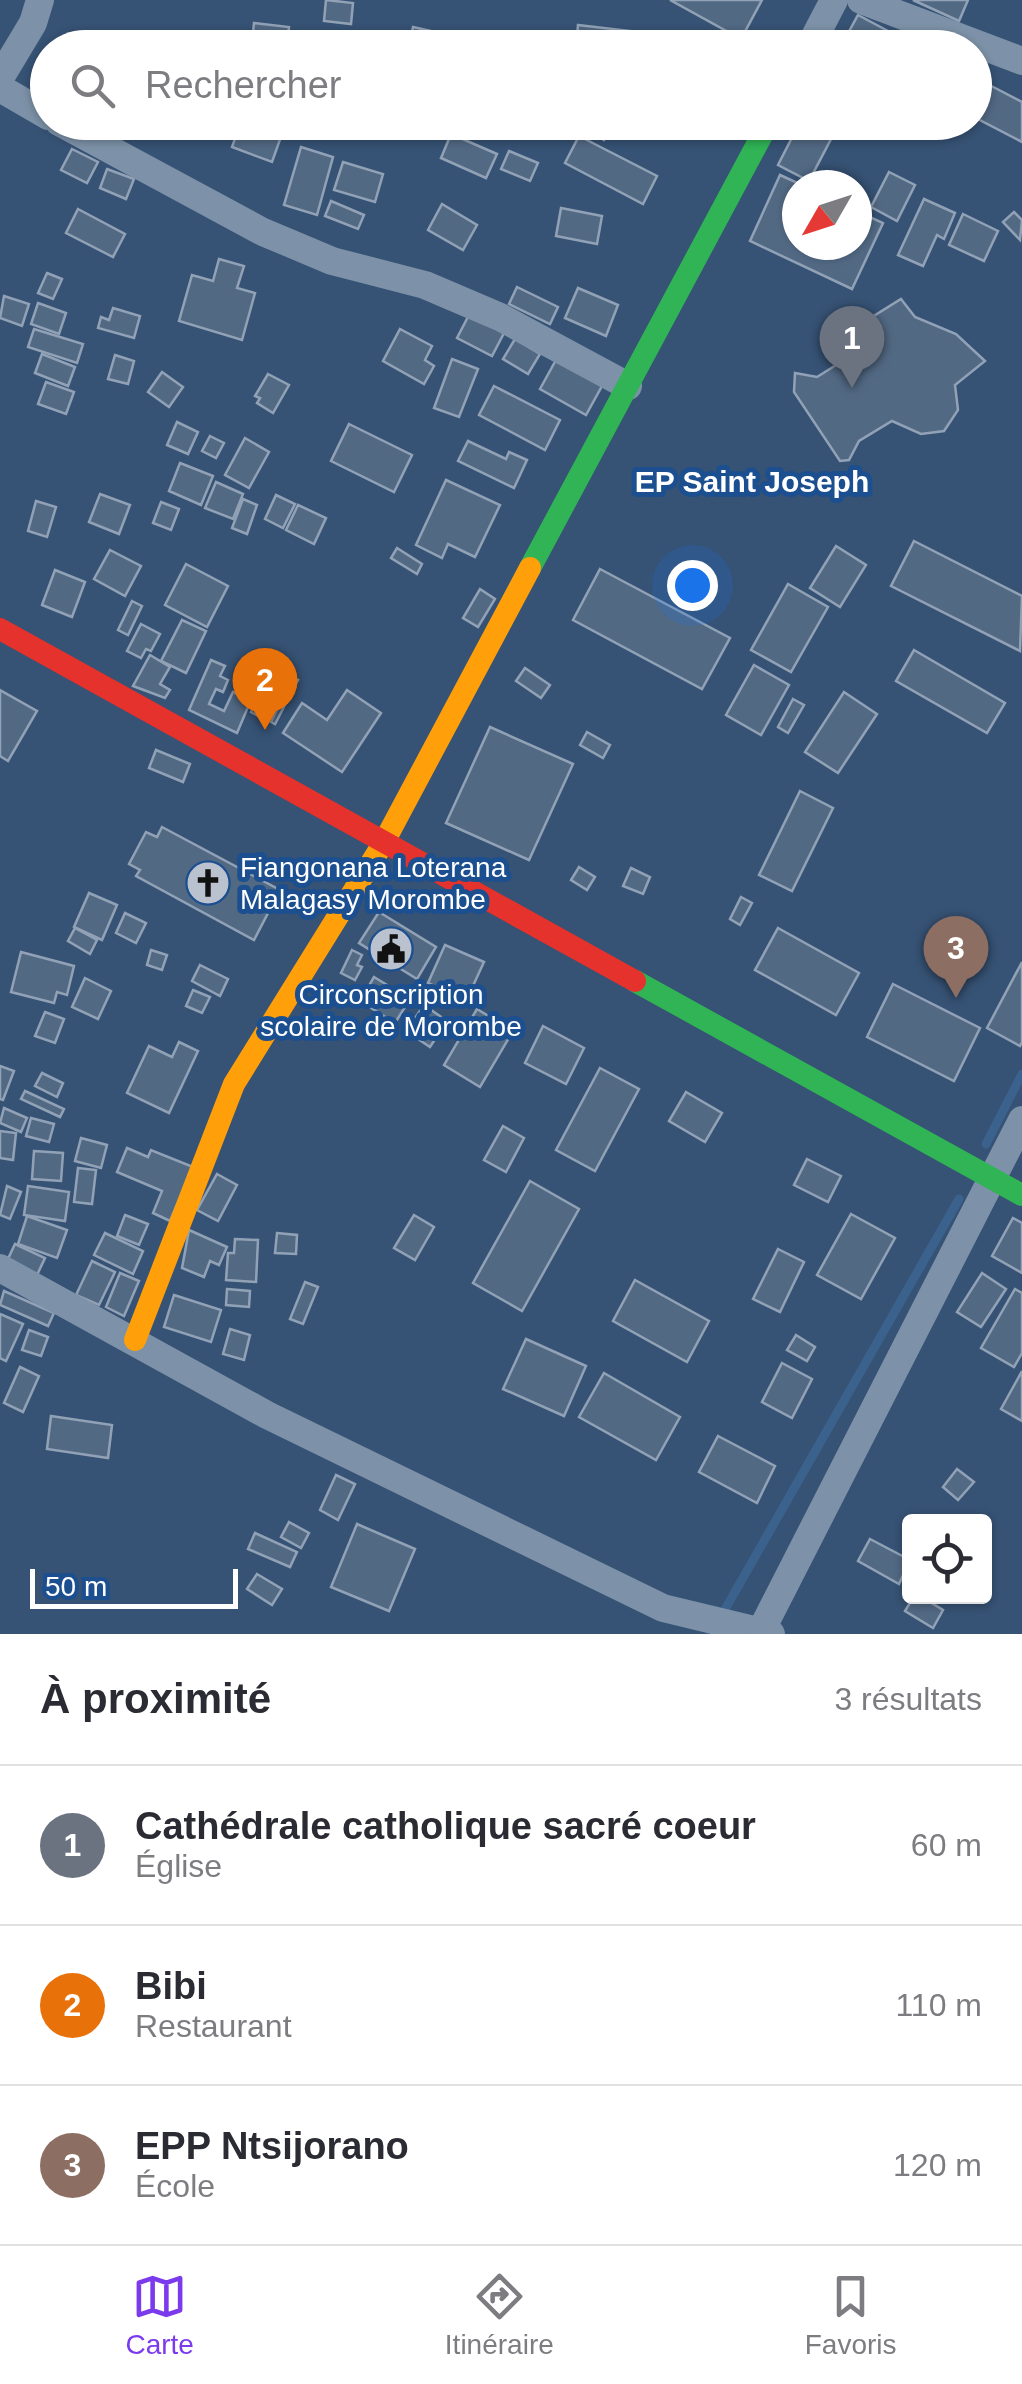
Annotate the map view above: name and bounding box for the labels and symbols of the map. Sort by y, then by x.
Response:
north arrow [782,170,872,260]
pin: 1 [820,306,884,388]
district label: EP Saint Joseph [635,465,869,498]
your location [667,560,718,611]
pin: 2 [232,648,298,730]
place label: Fiangonana Loterana Malagasy Morombe [240,852,507,915]
church icon: Fiangonana Loterana Malagasy Morombe [185,860,231,906]
pin: 3 [924,916,988,998]
public building icon: Circonscription scolaire de Morombe [368,926,414,972]
place label: Circonscription scolaire de Morombe [260,979,522,1042]
scale bar [30,1564,238,1608]

